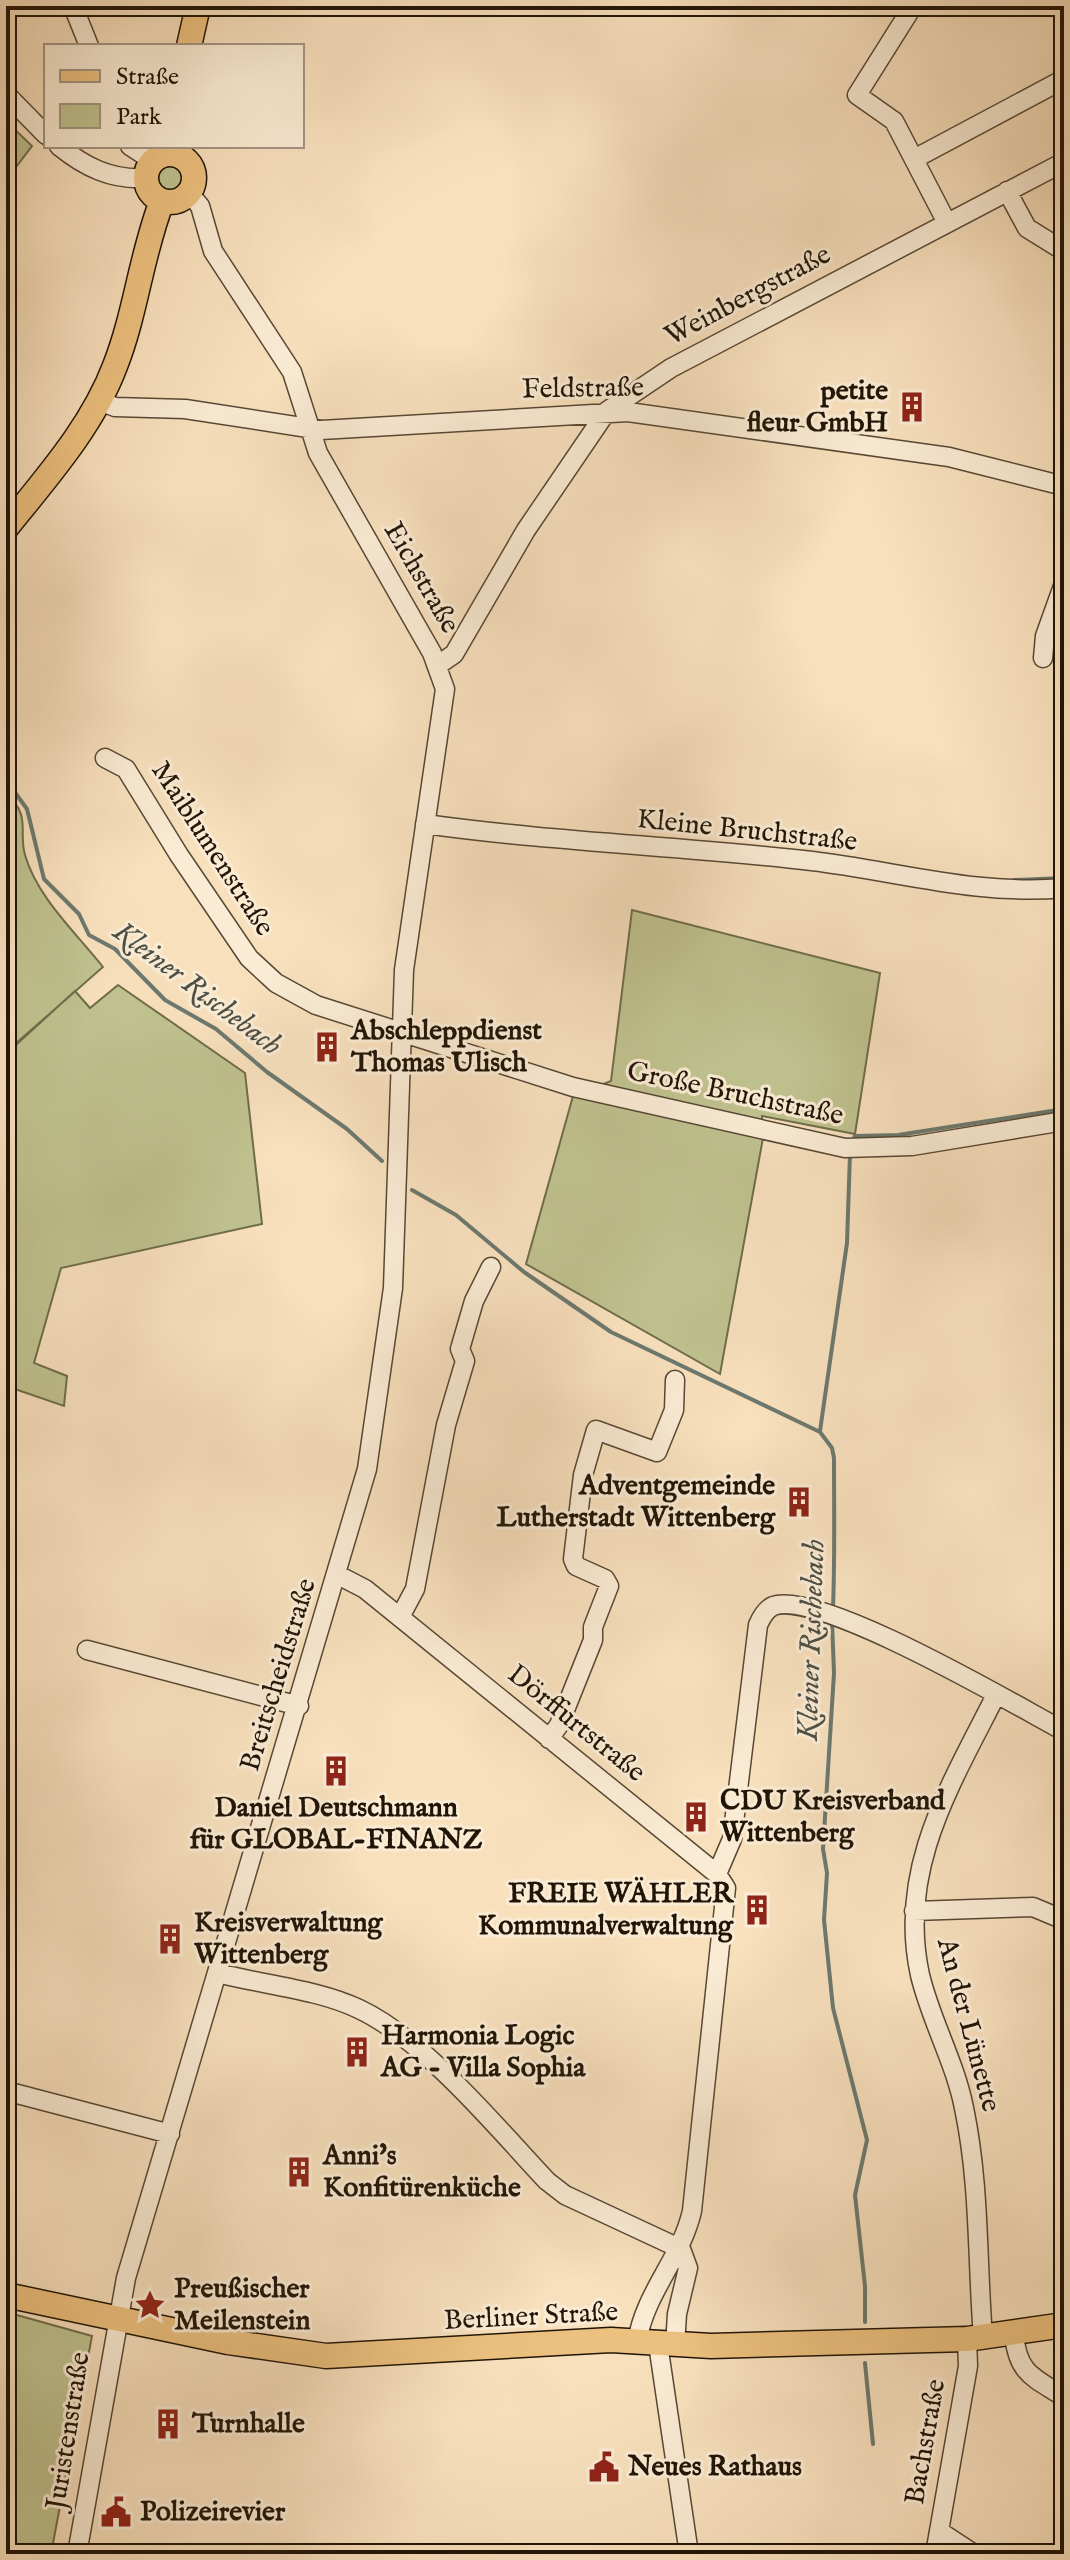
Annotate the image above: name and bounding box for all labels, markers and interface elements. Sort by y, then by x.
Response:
legend [44,44,304,148]
text: Straße [116,62,179,93]
text: Park [116,102,162,133]
street label: Weinbergstraße [659,238,837,354]
street label: Feldstraße [522,370,644,408]
place label: petite fleur GmbH [747,374,888,441]
building icon: petite fleur GmbH [895,390,929,424]
street label: Eichstraße [375,516,467,640]
street label: Maiblumenstraße [143,755,282,943]
street label: Kleine Bruchstraße [635,802,859,860]
water label: Kleiner Rischebach [104,913,289,1065]
place label: Abschleppdienst Thomas Ulisch [350,1014,542,1081]
building icon: Abschleppdienst Thomas Ulisch [310,1030,344,1064]
street label: Große Bruchstraße [624,1054,847,1134]
place label: Adventgemeinde Lutherstadt Wittenberg [496,1469,776,1536]
building icon: Adventgemeinde Lutherstadt Wittenberg [782,1485,816,1519]
water label: Kleiner Rischebach [789,1538,835,1742]
street label: Breitscheidstraße [233,1574,325,1776]
street label: Dörffurtstraße [500,1658,652,1791]
building icon: Daniel Deutschmann für GLOBAL-FINANZ [319,1754,353,1788]
place label: CDU Kreisverband Wittenberg [719,1784,946,1851]
place label: Daniel Deutschmann für GLOBAL-FINANZ [190,1791,483,1858]
building icon: CDU Kreisverband Wittenberg [679,1800,713,1834]
place label: FREIE WÄHLER Kommunalverwaltung [478,1876,735,1944]
building icon: FREIE WÄHLER Kommunalverwaltung [740,1893,774,1927]
place label: Kreisverwaltung Wittenberg [193,1906,383,1973]
building icon: Kreisverwaltung Wittenberg [153,1922,187,1956]
street label: An der Lünette [928,1933,1008,2116]
place label: Harmonia Logic AG - Villa Sophia [380,2019,586,2086]
building icon: Harmonia Logic AG - Villa Sophia [340,2035,374,2069]
place label: Anni's Konfitürenküche [322,2139,521,2206]
building icon: Anni's Konfitürenküche [282,2155,316,2189]
place label: Preußischer Meilenstein [174,2272,311,2339]
place icon: Preußischer Meilenstein [133,2288,167,2322]
street label: Berliner Straße [443,2295,619,2339]
street label: Juristenstraße [39,2349,99,2515]
street label: Bachstraße [898,2376,954,2507]
building icon: Turnhalle [151,2407,185,2441]
place label: Turnhalle [191,2407,305,2442]
public building icon: Neues Rathaus [587,2450,621,2484]
place label: Neues Rathaus [627,2450,802,2485]
public building icon: Polizeirevier [99,2495,133,2529]
place label: Polizeirevier [140,2495,286,2530]

